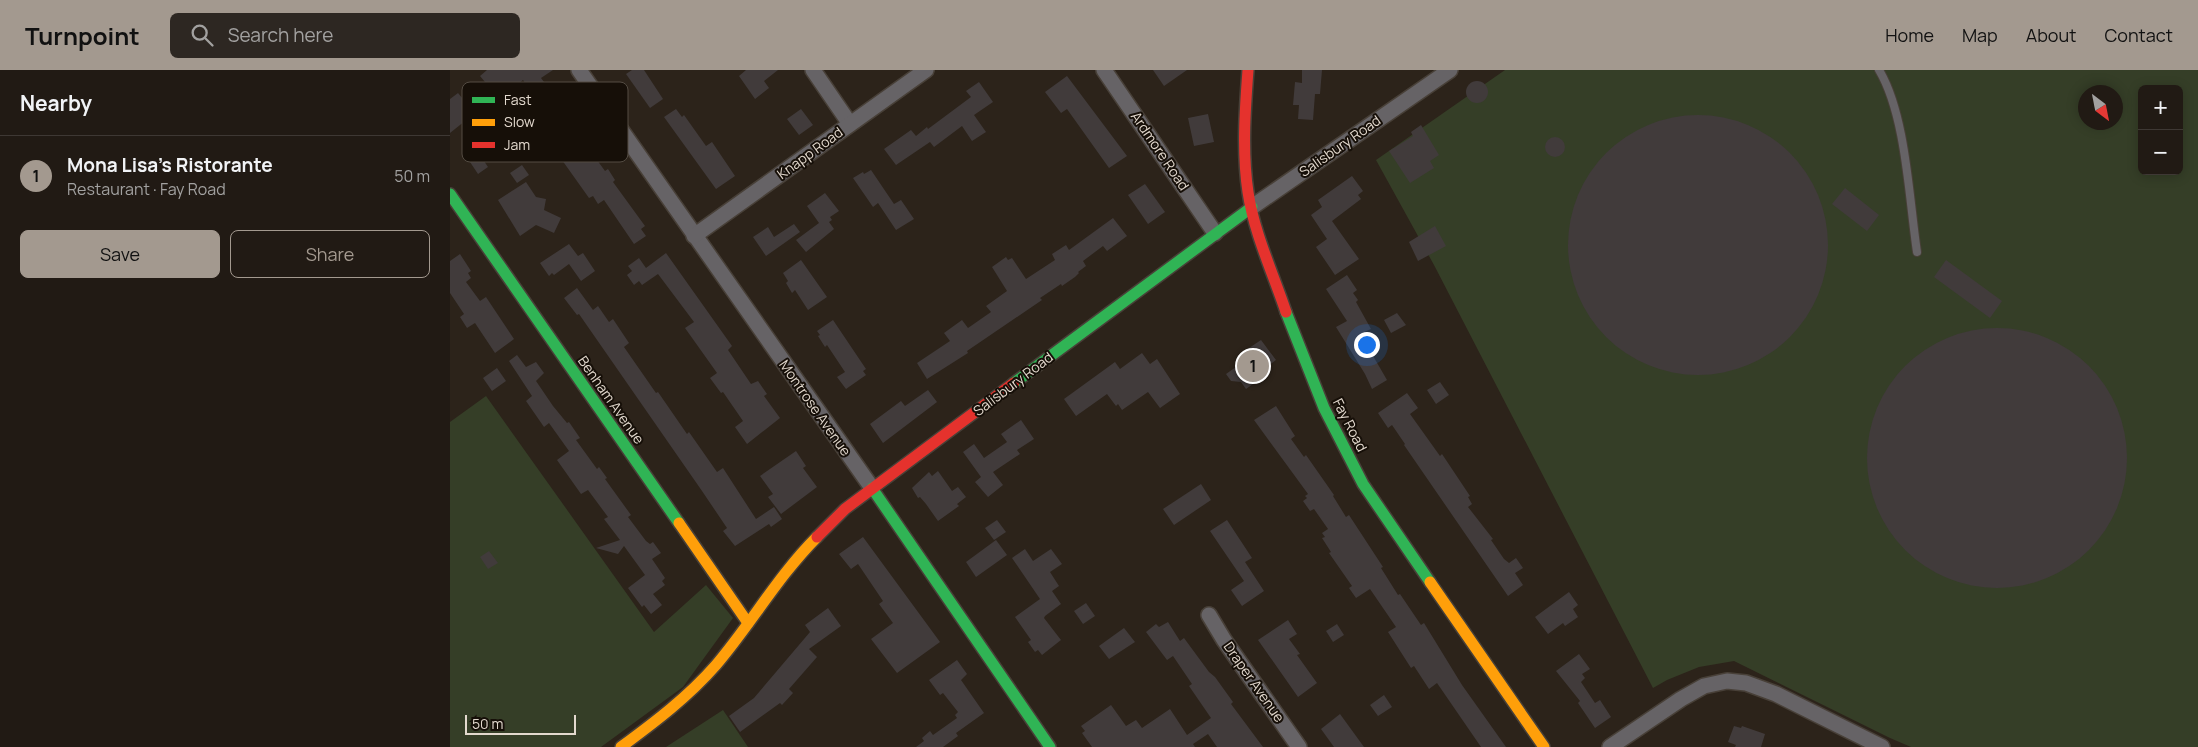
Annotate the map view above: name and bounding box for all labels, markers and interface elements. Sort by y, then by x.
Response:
search box [170,13,520,58]
text: Turnpoint [25,19,140,52]
icon: search [188,21,216,49]
text: Search here [228,22,333,48]
text: Home [1885,23,1934,47]
text: Map [1962,23,1998,47]
text: About [2026,23,2076,47]
text: Contact [2104,23,2173,47]
legend [462,82,628,162]
north arrow [2078,85,2123,130]
map controls [2138,85,2183,175]
button: + [2138,85,2183,130]
text: Nearby [20,89,92,117]
text: Fast [504,90,532,109]
street label: Ardmore Road [1127,108,1194,194]
street label: Salisbury Road [1295,111,1384,181]
text: Slow [504,112,535,131]
street label: Knapp Road [773,122,846,183]
button: − [2138,130,2183,175]
text: Jam [504,135,530,154]
text: Mona Lisa's Ristorante [67,152,273,178]
text: 1 [32,165,40,187]
text: 50 m [394,165,430,187]
text: Restaurant · Fay Road [67,178,226,200]
button: Save [20,230,220,278]
button: Share [230,230,430,278]
your location [1354,332,1380,358]
street label: Salisbury Road [969,347,1056,420]
pin: 1 [1237,347,1269,385]
street label: Benham Avenue [574,352,649,448]
street label: Montrose Avenue [775,356,856,460]
street label: Fay Road [1329,395,1372,455]
street label: Draper Avenue [1220,638,1289,726]
scale bar [465,712,576,735]
text: 50 m [472,714,503,733]

